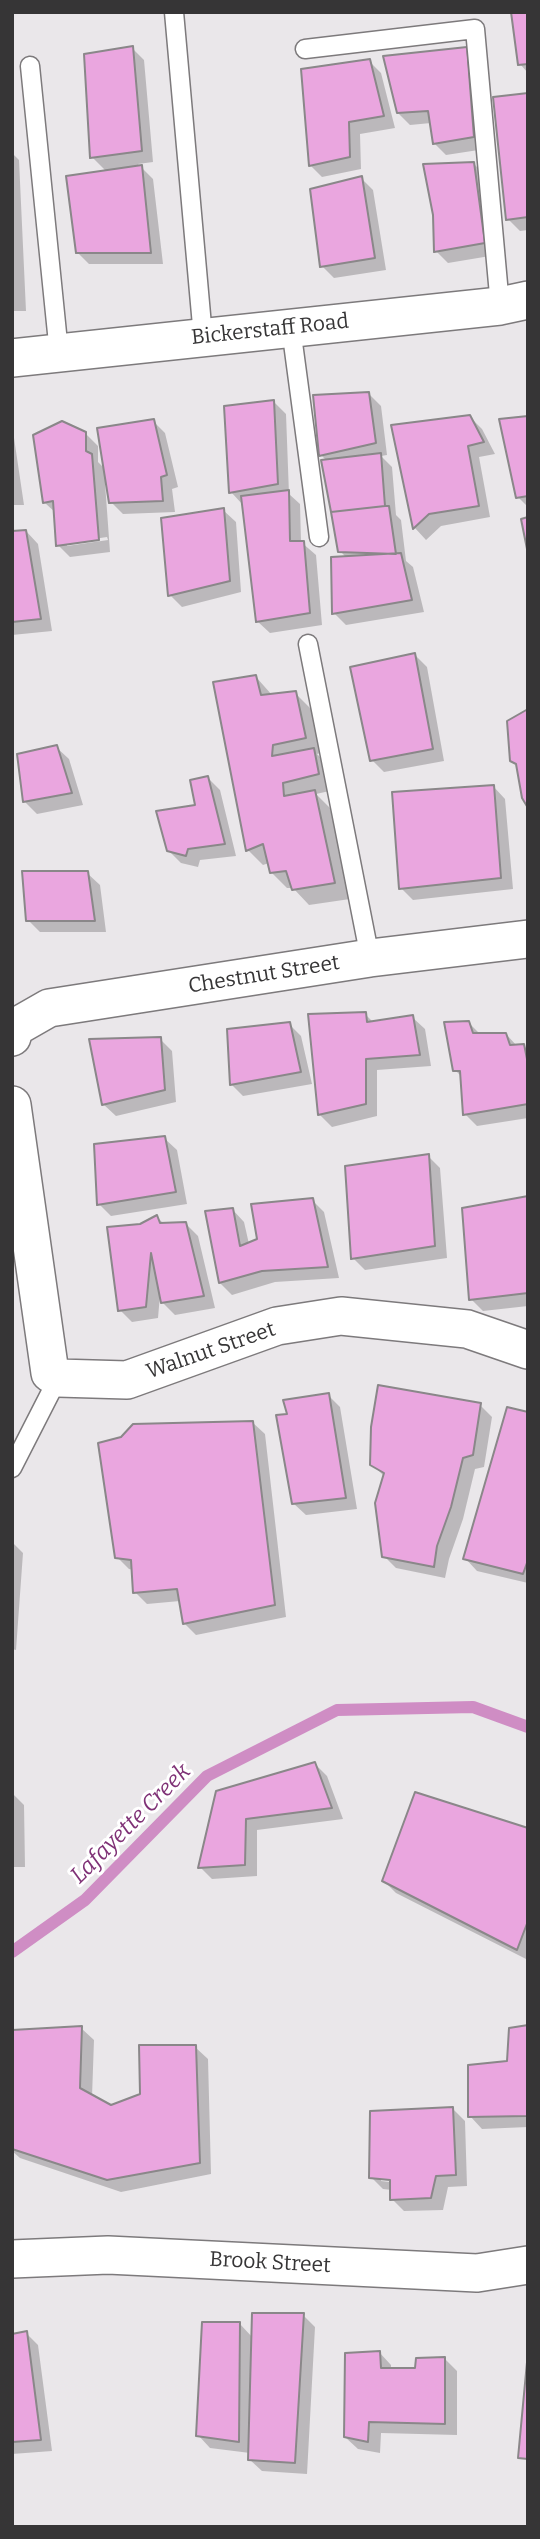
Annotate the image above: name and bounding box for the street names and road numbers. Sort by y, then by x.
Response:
street label: Bickerstaff Road [190,309,350,351]
street label: Chestnut Street [187,951,341,999]
street label: Walnut Street [143,1317,279,1385]
street label: Brook Street [209,2247,331,2279]

